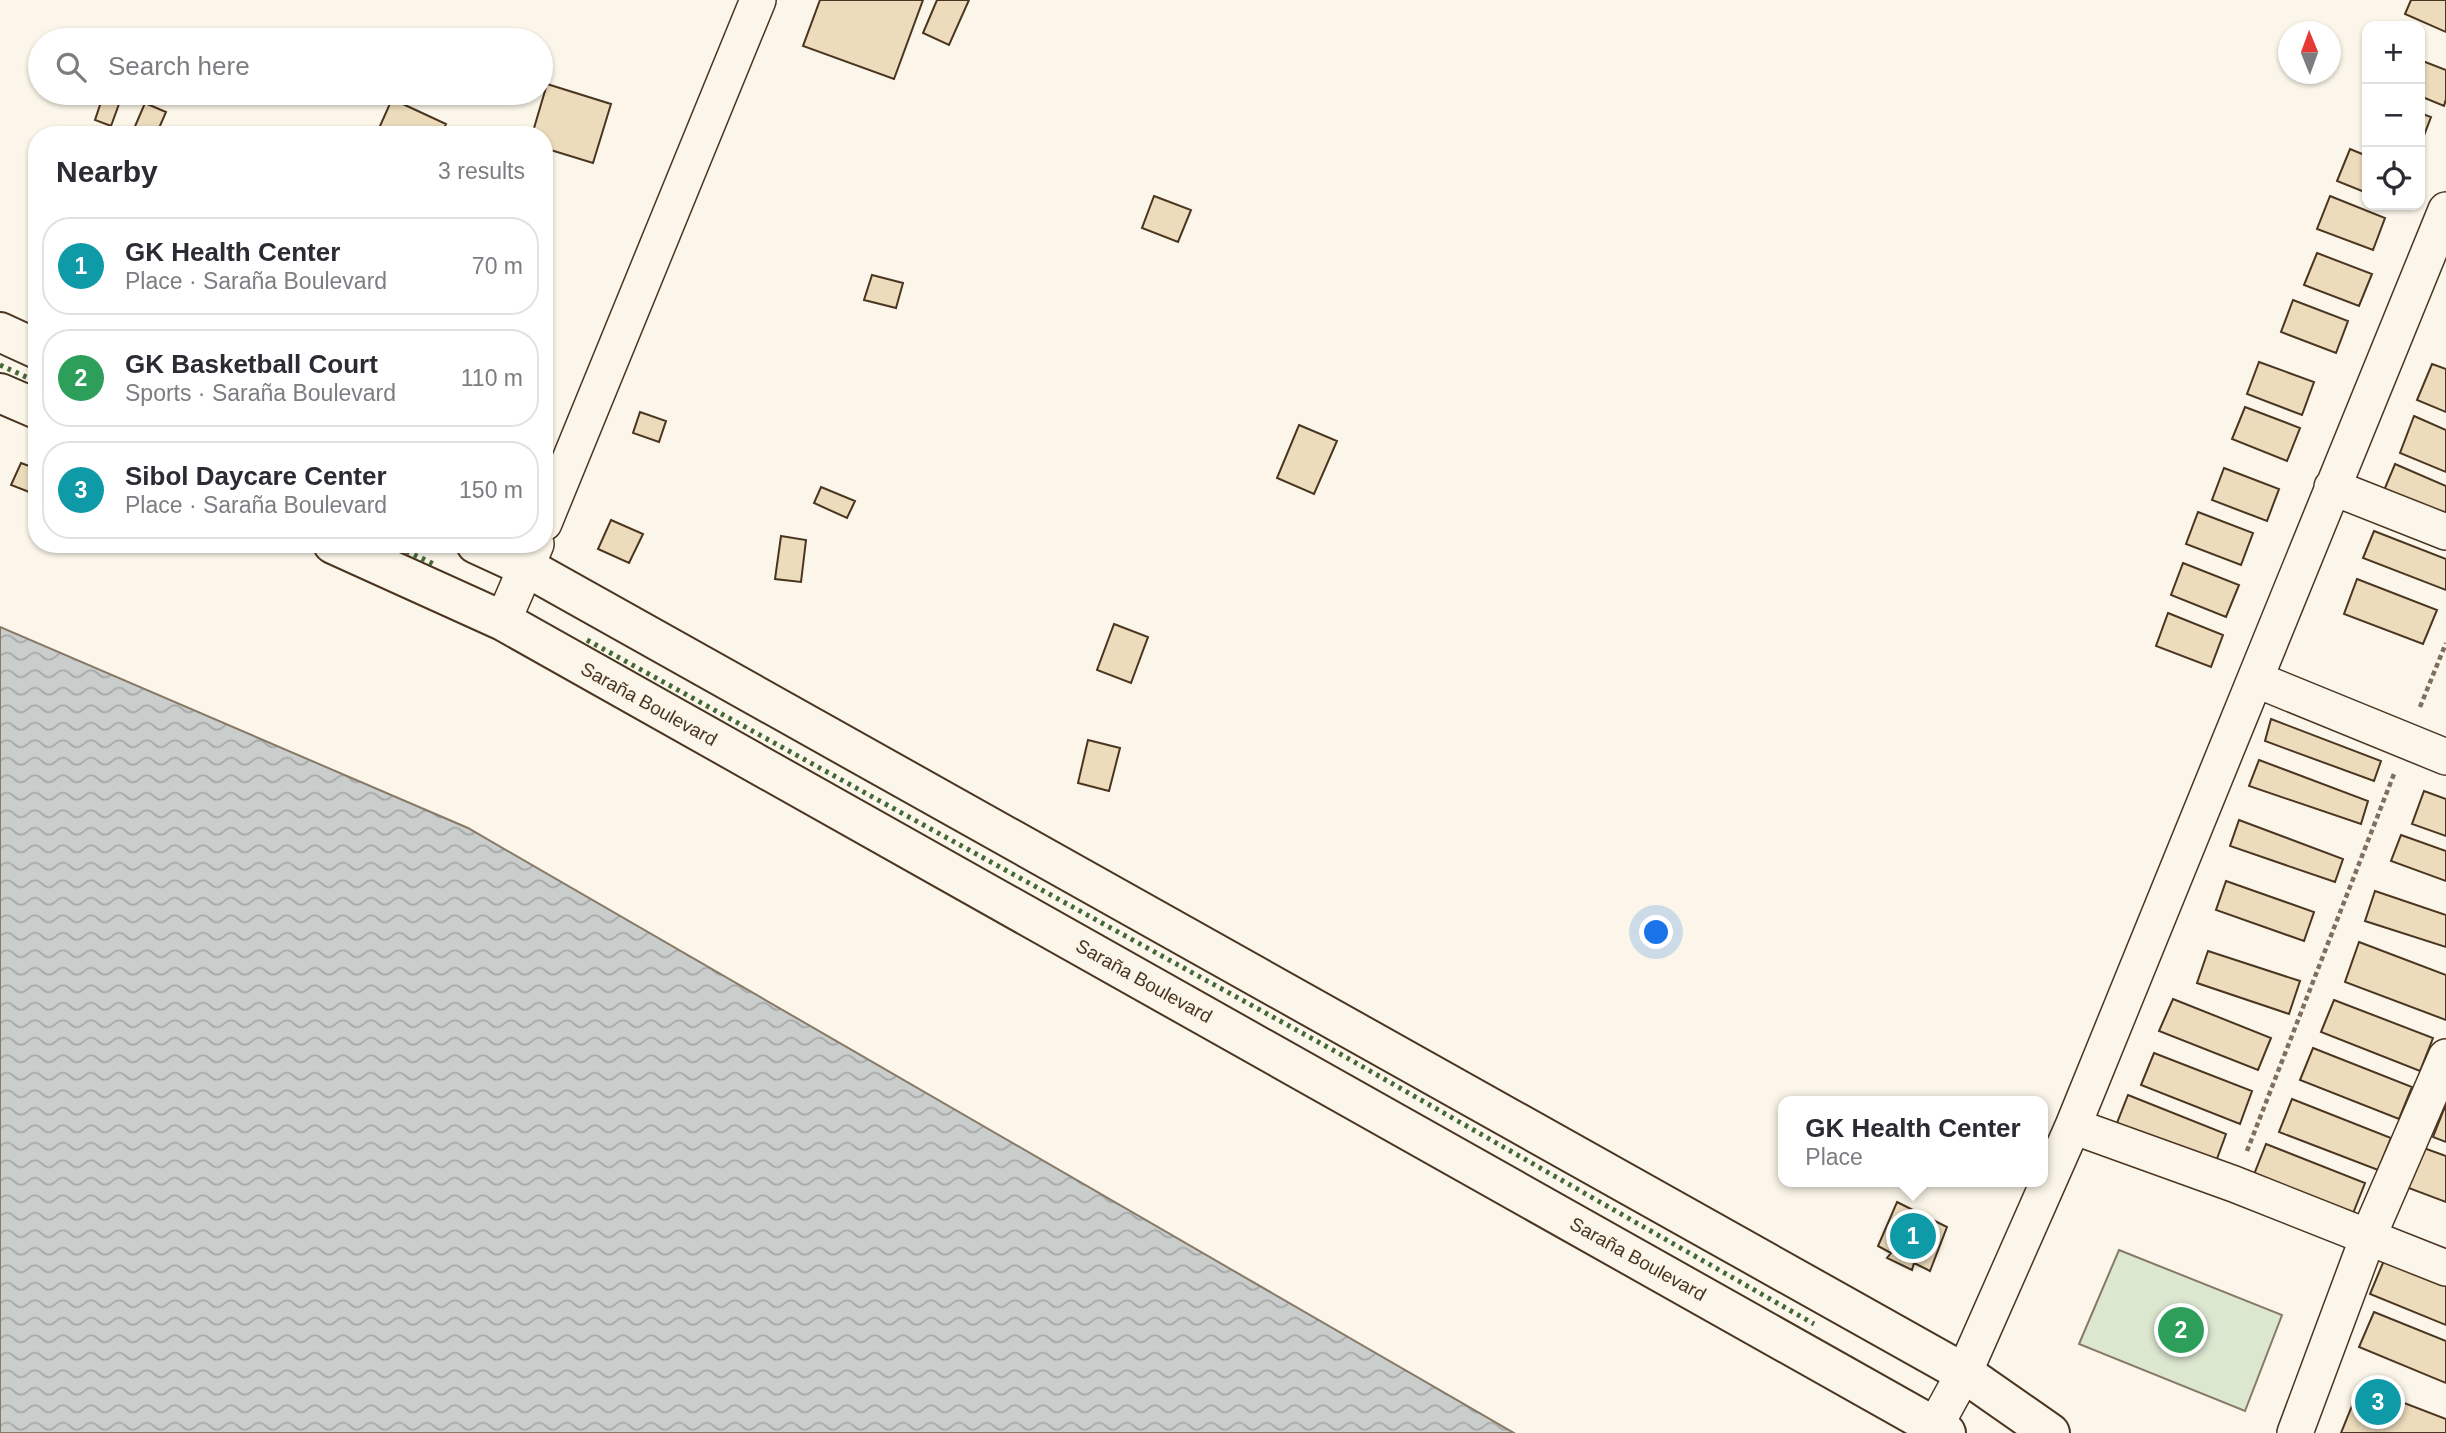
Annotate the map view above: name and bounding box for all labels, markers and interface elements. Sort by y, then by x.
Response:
north arrow [2278,21,2341,84]
map controls [2362,21,2425,210]
button: + [2362,21,2425,84]
search box [28,28,553,105]
icon: search [52,48,90,86]
text: Search here [108,51,250,81]
button: − [2362,84,2425,147]
button: locate [2362,147,2425,210]
text: Nearby [56,155,158,188]
text: 3 results [438,158,525,184]
text: GK Health Center [125,237,340,267]
text: 1 [75,253,87,279]
text: 70 m [472,253,523,279]
text: Place · Saraña Boulevard [125,268,387,294]
text: GK Basketball Court [125,349,378,379]
text: 2 [75,365,87,391]
text: 110 m [461,365,523,391]
text: Sports · Saraña Boulevard [125,380,396,406]
text: Sibol Daycare Center [125,461,387,491]
text: 3 [75,477,87,503]
text: 150 m [459,477,523,503]
text: Place · Saraña Boulevard [125,492,387,518]
street label: Saraña Boulevard [577,658,721,750]
your location [1639,915,1673,949]
street label: Saraña Boulevard [1072,935,1216,1027]
popup [1778,1096,2048,1187]
text: GK Health Center [1805,1113,2021,1143]
text: Place [1805,1144,1863,1170]
pin: 1 [1890,1210,1936,1262]
street label: Saraña Boulevard [1566,1213,1710,1305]
pin: 2 [2158,1304,2204,1356]
pin: 3 [2355,1376,2401,1428]

